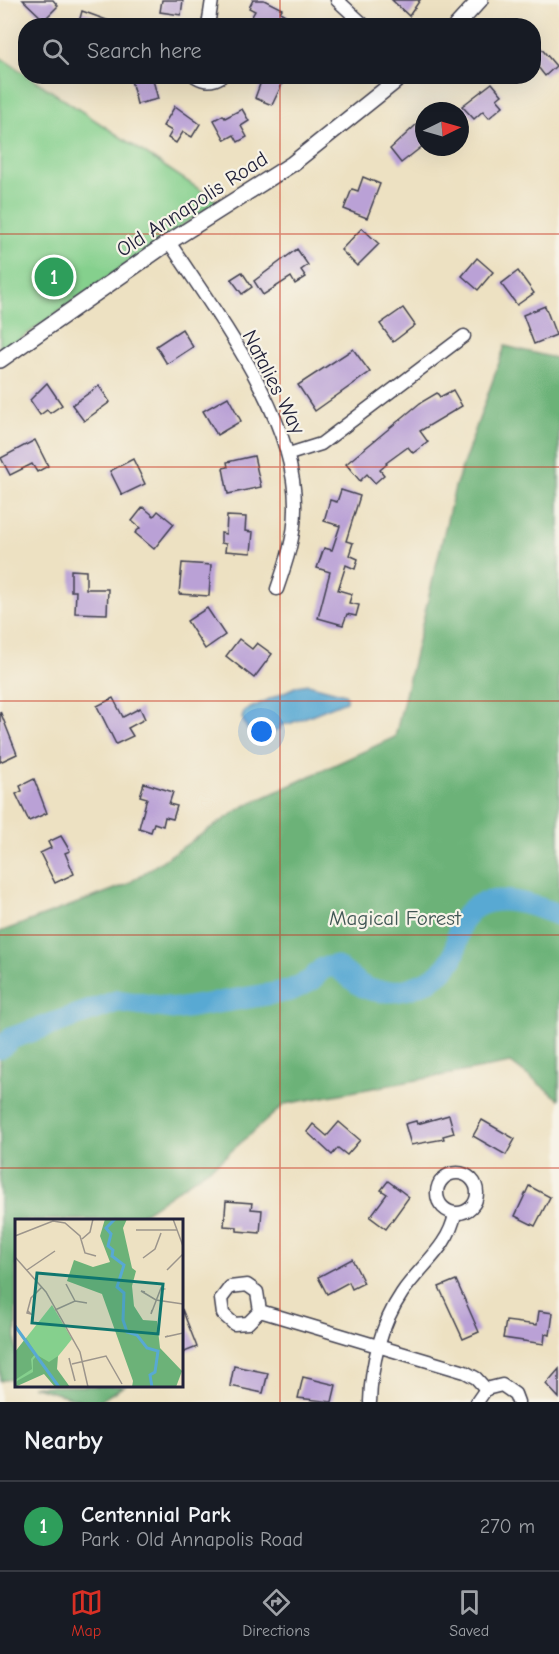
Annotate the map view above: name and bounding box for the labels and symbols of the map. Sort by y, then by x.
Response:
north arrow [415,102,469,156]
street label: Old Annapolis Road [112,146,272,262]
pin: 1 [34,254,74,300]
street label: Natalies Way [238,326,311,439]
your location [247,717,276,746]
park label: Magical Forest [329,906,462,930]
inset map [15,1219,183,1387]

